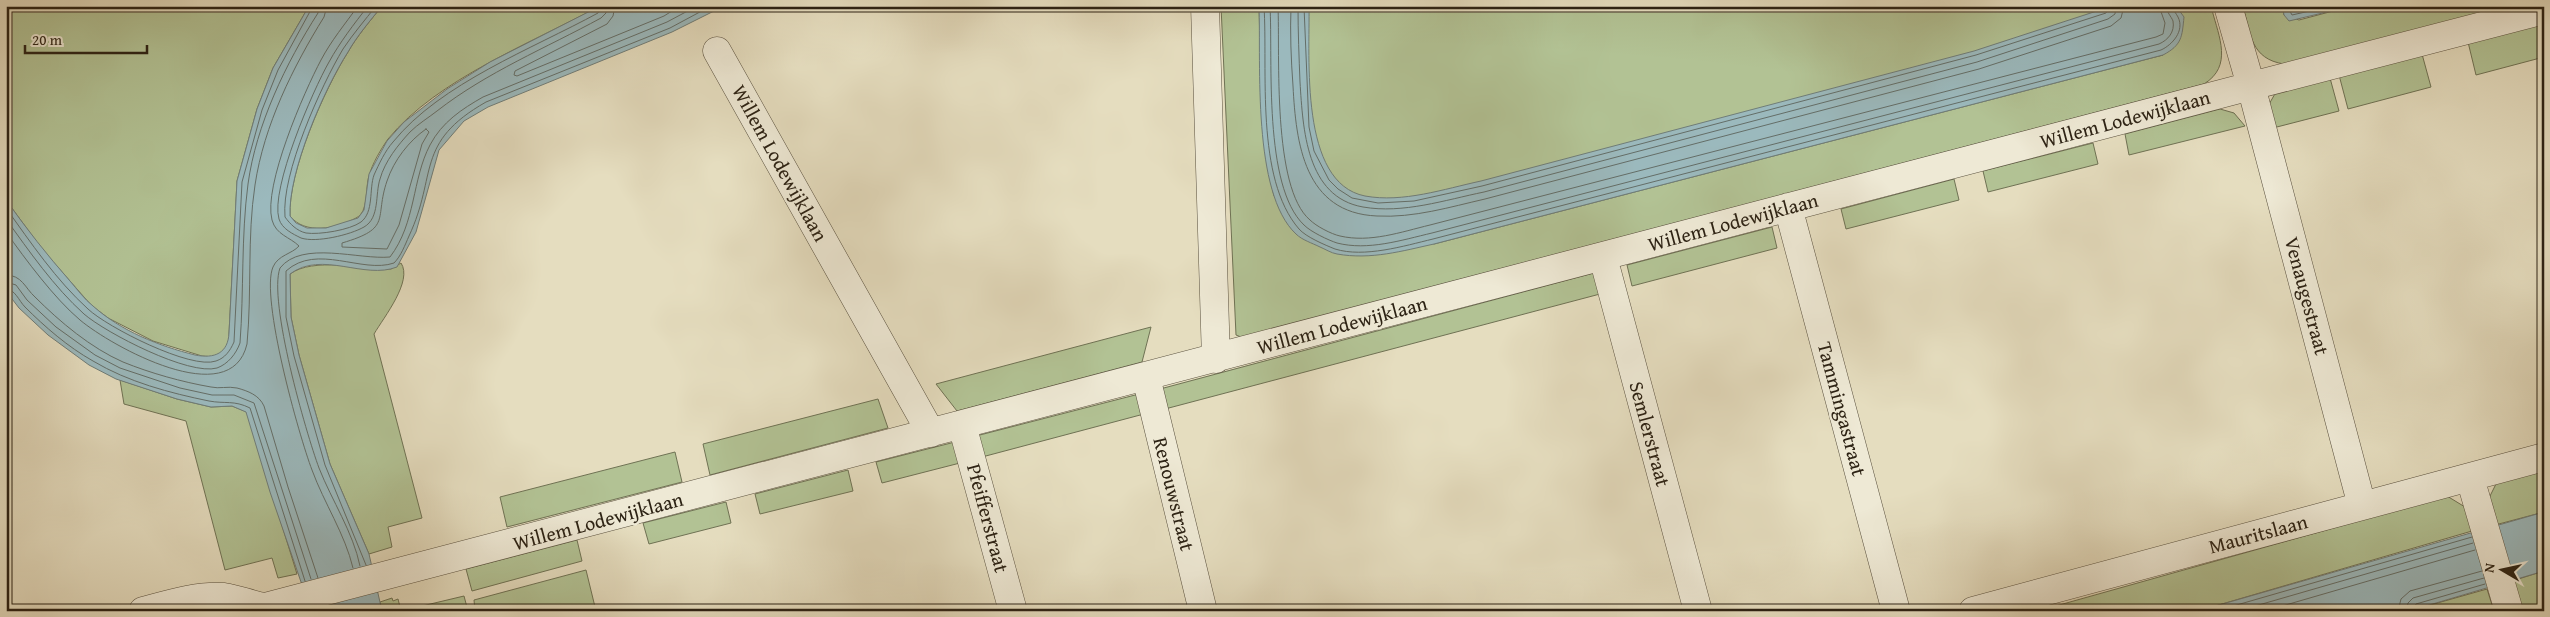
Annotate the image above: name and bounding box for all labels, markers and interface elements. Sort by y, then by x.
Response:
scale bar [25,22,148,54]
text: 20 m [32,29,63,50]
street label: Willem Lodewijklaan [725,79,836,246]
street label: Willem Lodewijklaan [2037,82,2213,155]
street label: Willem Lodewijklaan [1645,185,1821,258]
street label: Venaugestraat [2278,234,2337,358]
street label: Willem Lodewijklaan [1254,288,1430,361]
street label: Tammingastraat [1811,339,1874,479]
street label: Semlerstraat [1623,378,1678,490]
street label: Renouwstraat [1146,434,1203,554]
street label: Pfeifferstraat [960,460,1017,576]
street label: Willem Lodewijklaan [510,484,686,557]
street label: Mauritslaan [2205,506,2311,561]
north arrow [2478,544,2528,594]
text: N [2479,561,2500,574]

